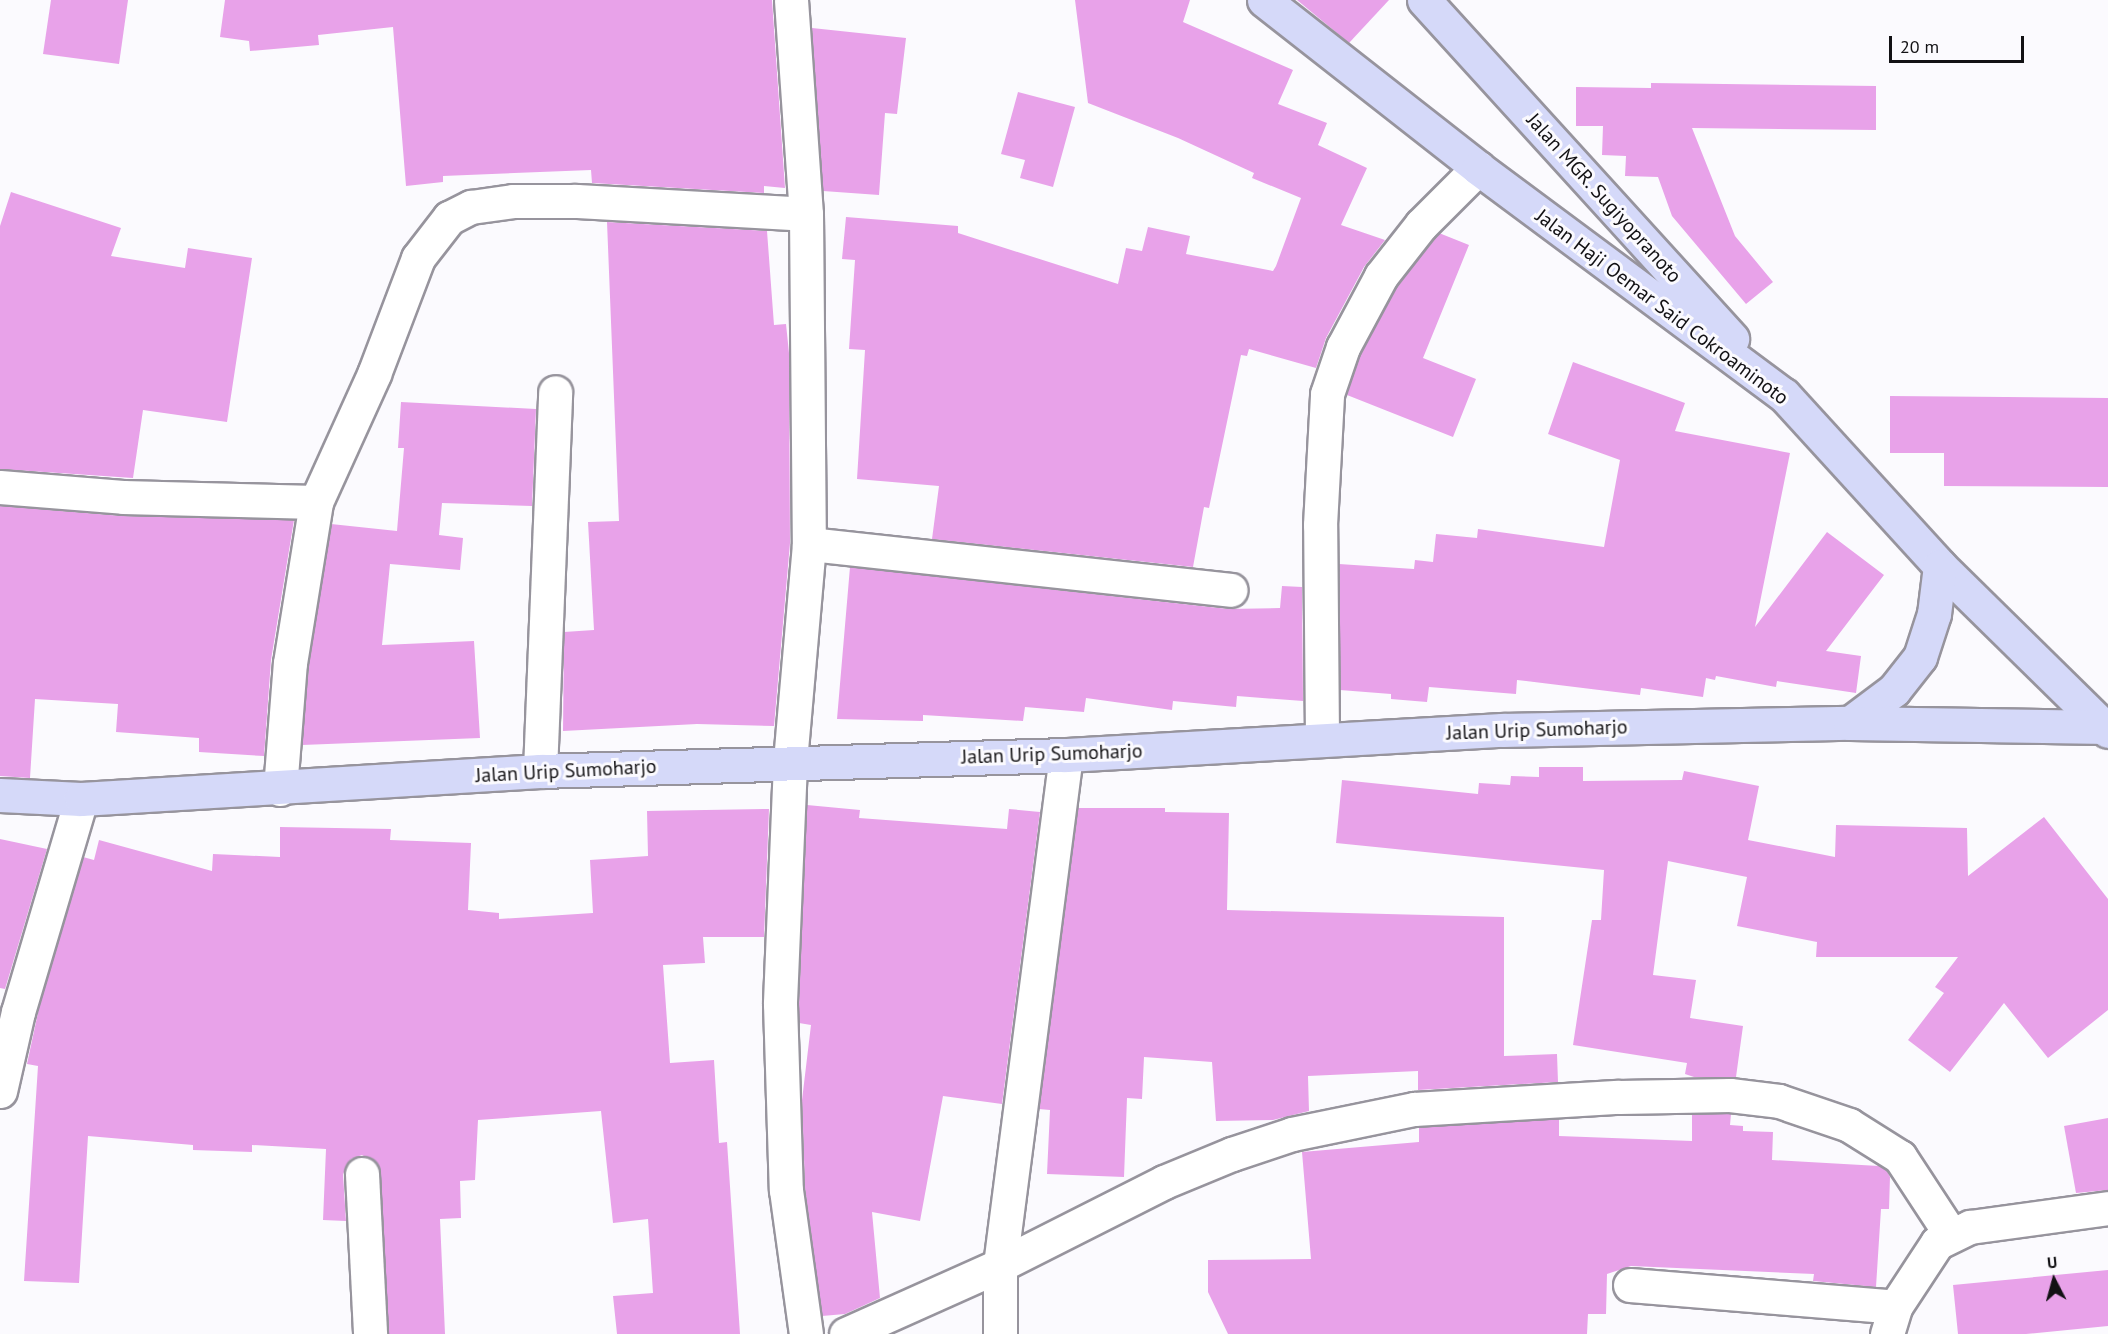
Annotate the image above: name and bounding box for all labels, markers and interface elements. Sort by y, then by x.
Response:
scale bar [1892,24,2027,62]
text: 20 m [1900,35,1939,58]
street label: Jalan MGR. Sugiyopranoto [1521,108,1687,288]
street label: Jalan Haji Oemar Said Cokroaminoto [1531,204,1793,410]
street label: Jalan Urip Sumoharjo [1446,715,1628,745]
street label: Jalan Urip Sumoharjo [961,739,1143,769]
street label: Jalan Urip Sumoharjo [475,754,657,788]
north arrow [2024,1250,2084,1310]
text: U [2046,1252,2058,1273]

